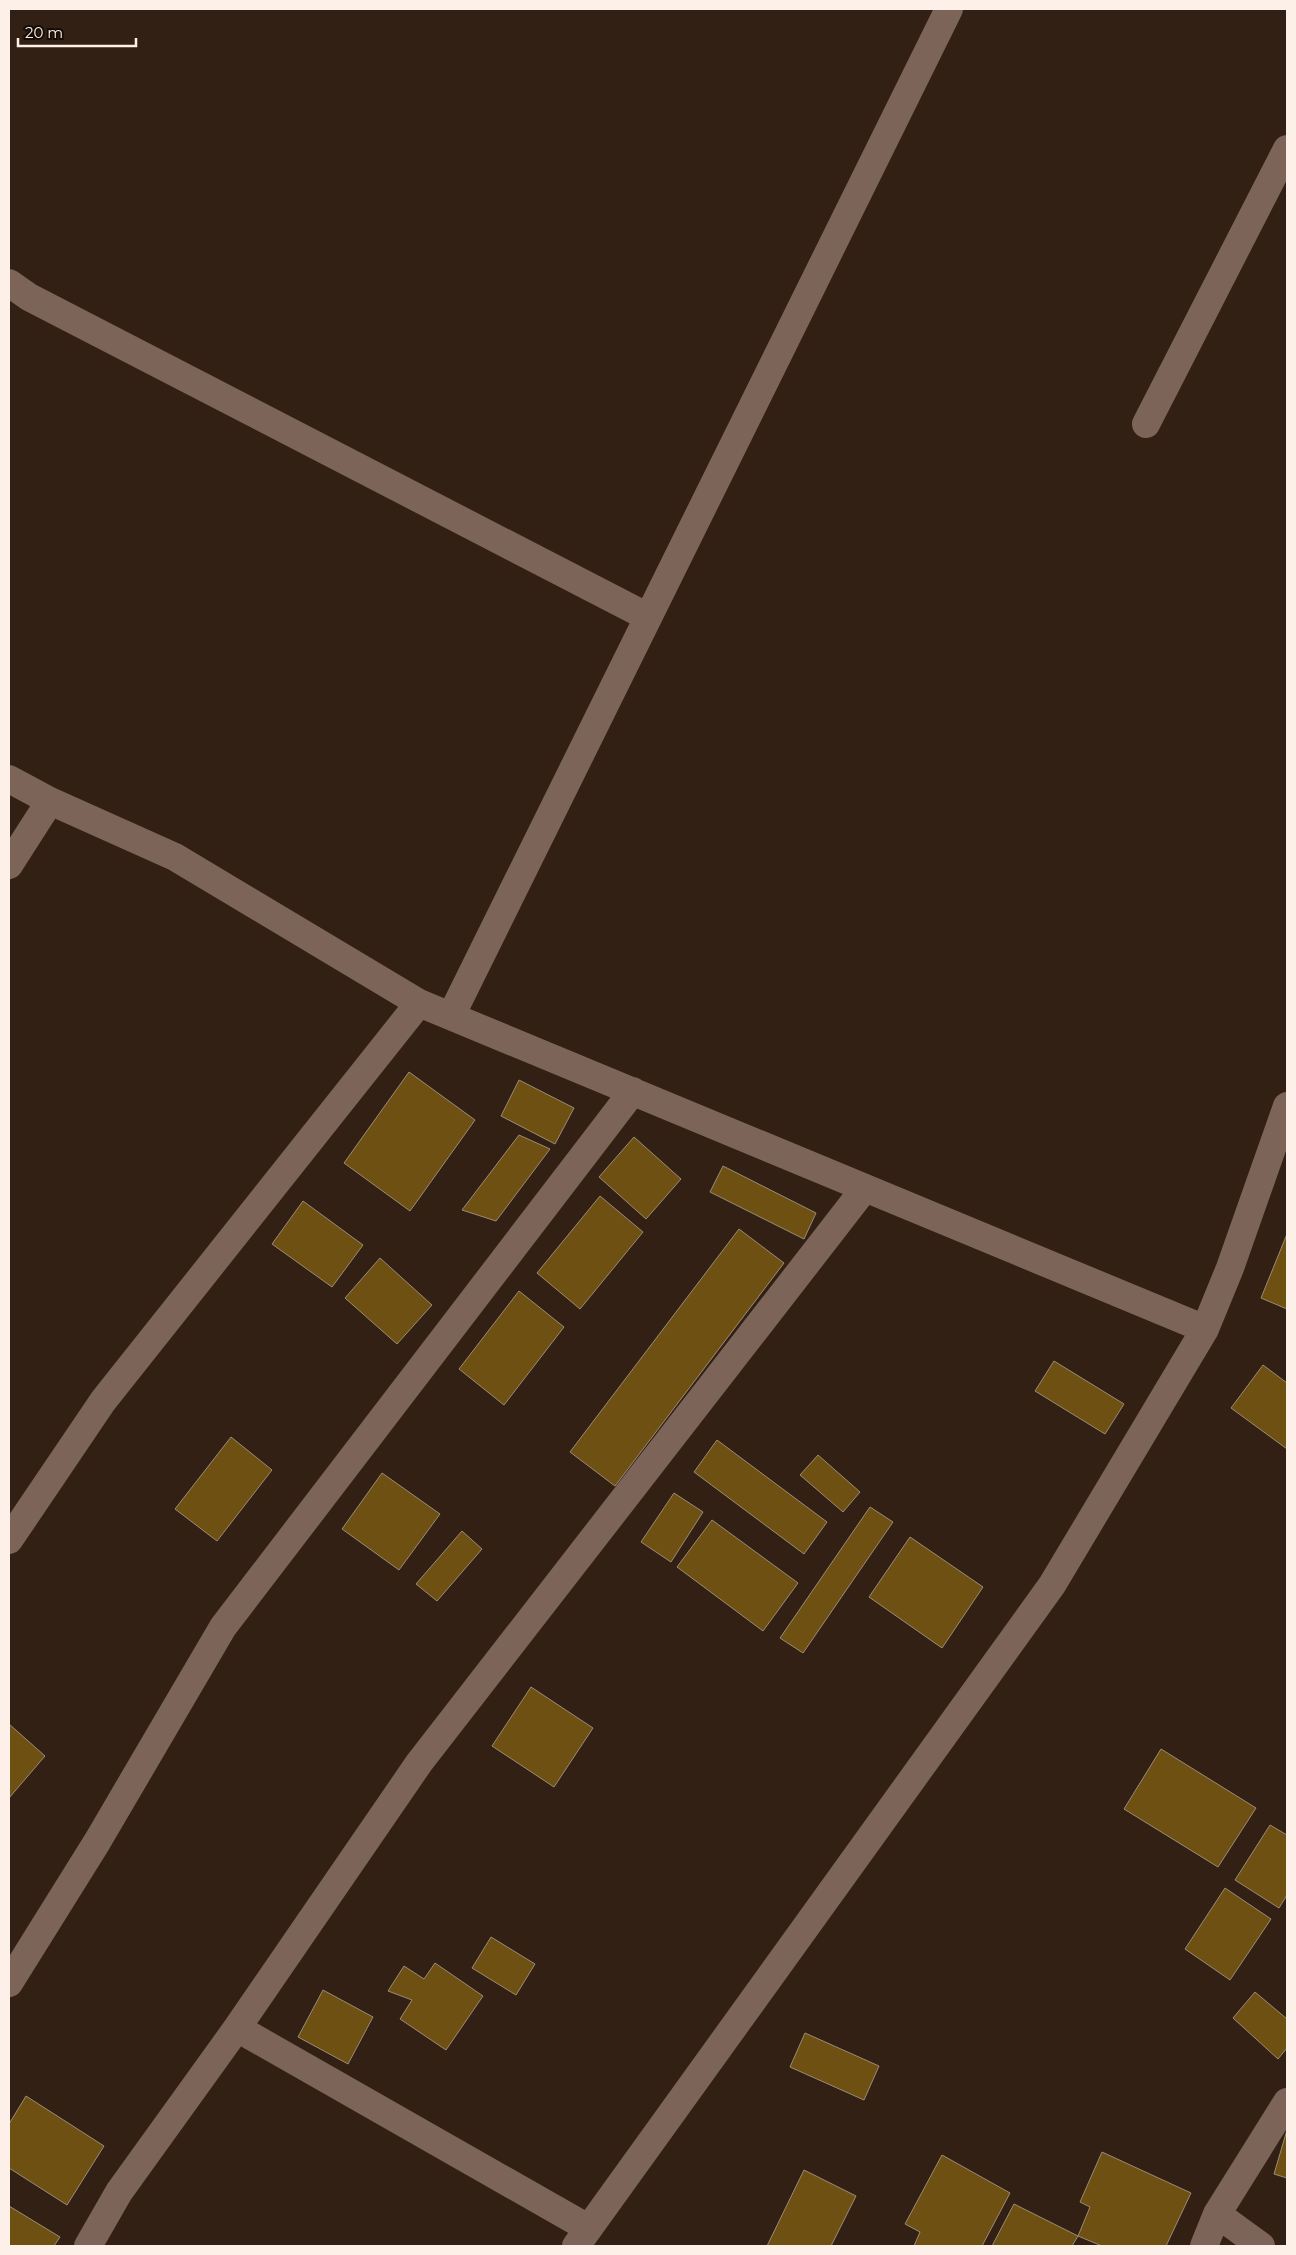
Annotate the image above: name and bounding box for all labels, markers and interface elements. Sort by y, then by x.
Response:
scale bar [18,15,135,47]
text: 20 m [25,23,63,42]

